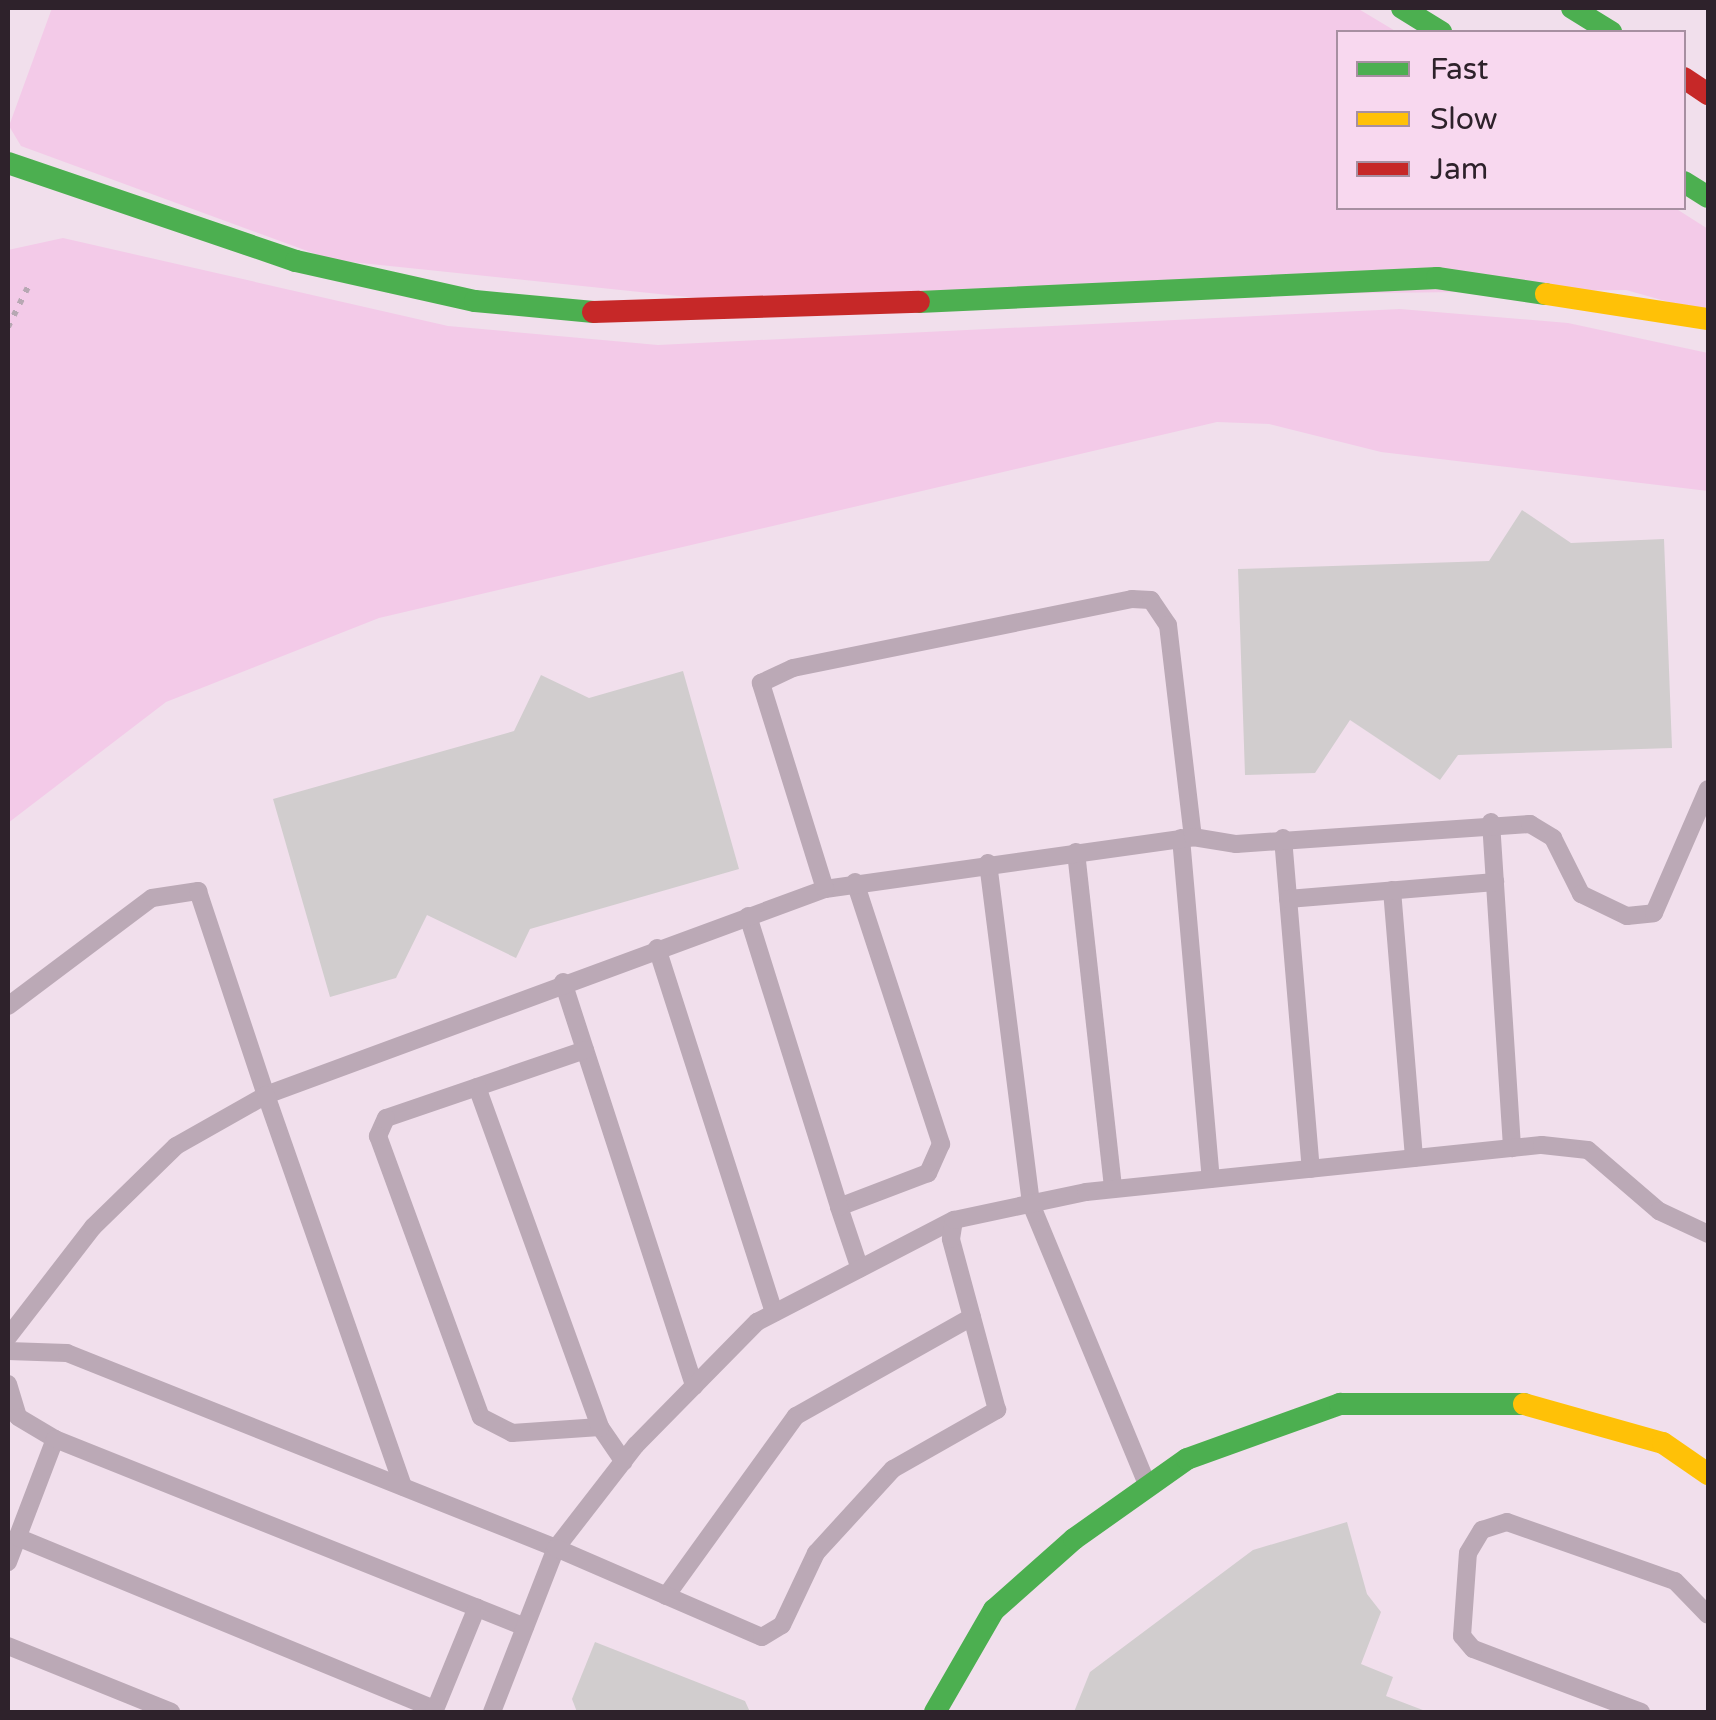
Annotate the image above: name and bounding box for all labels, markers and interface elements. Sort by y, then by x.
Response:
legend [1336,30,1686,210]
text: Fast [1430,51,1489,88]
text: Slow [1430,101,1498,138]
text: Jam [1430,151,1488,188]

